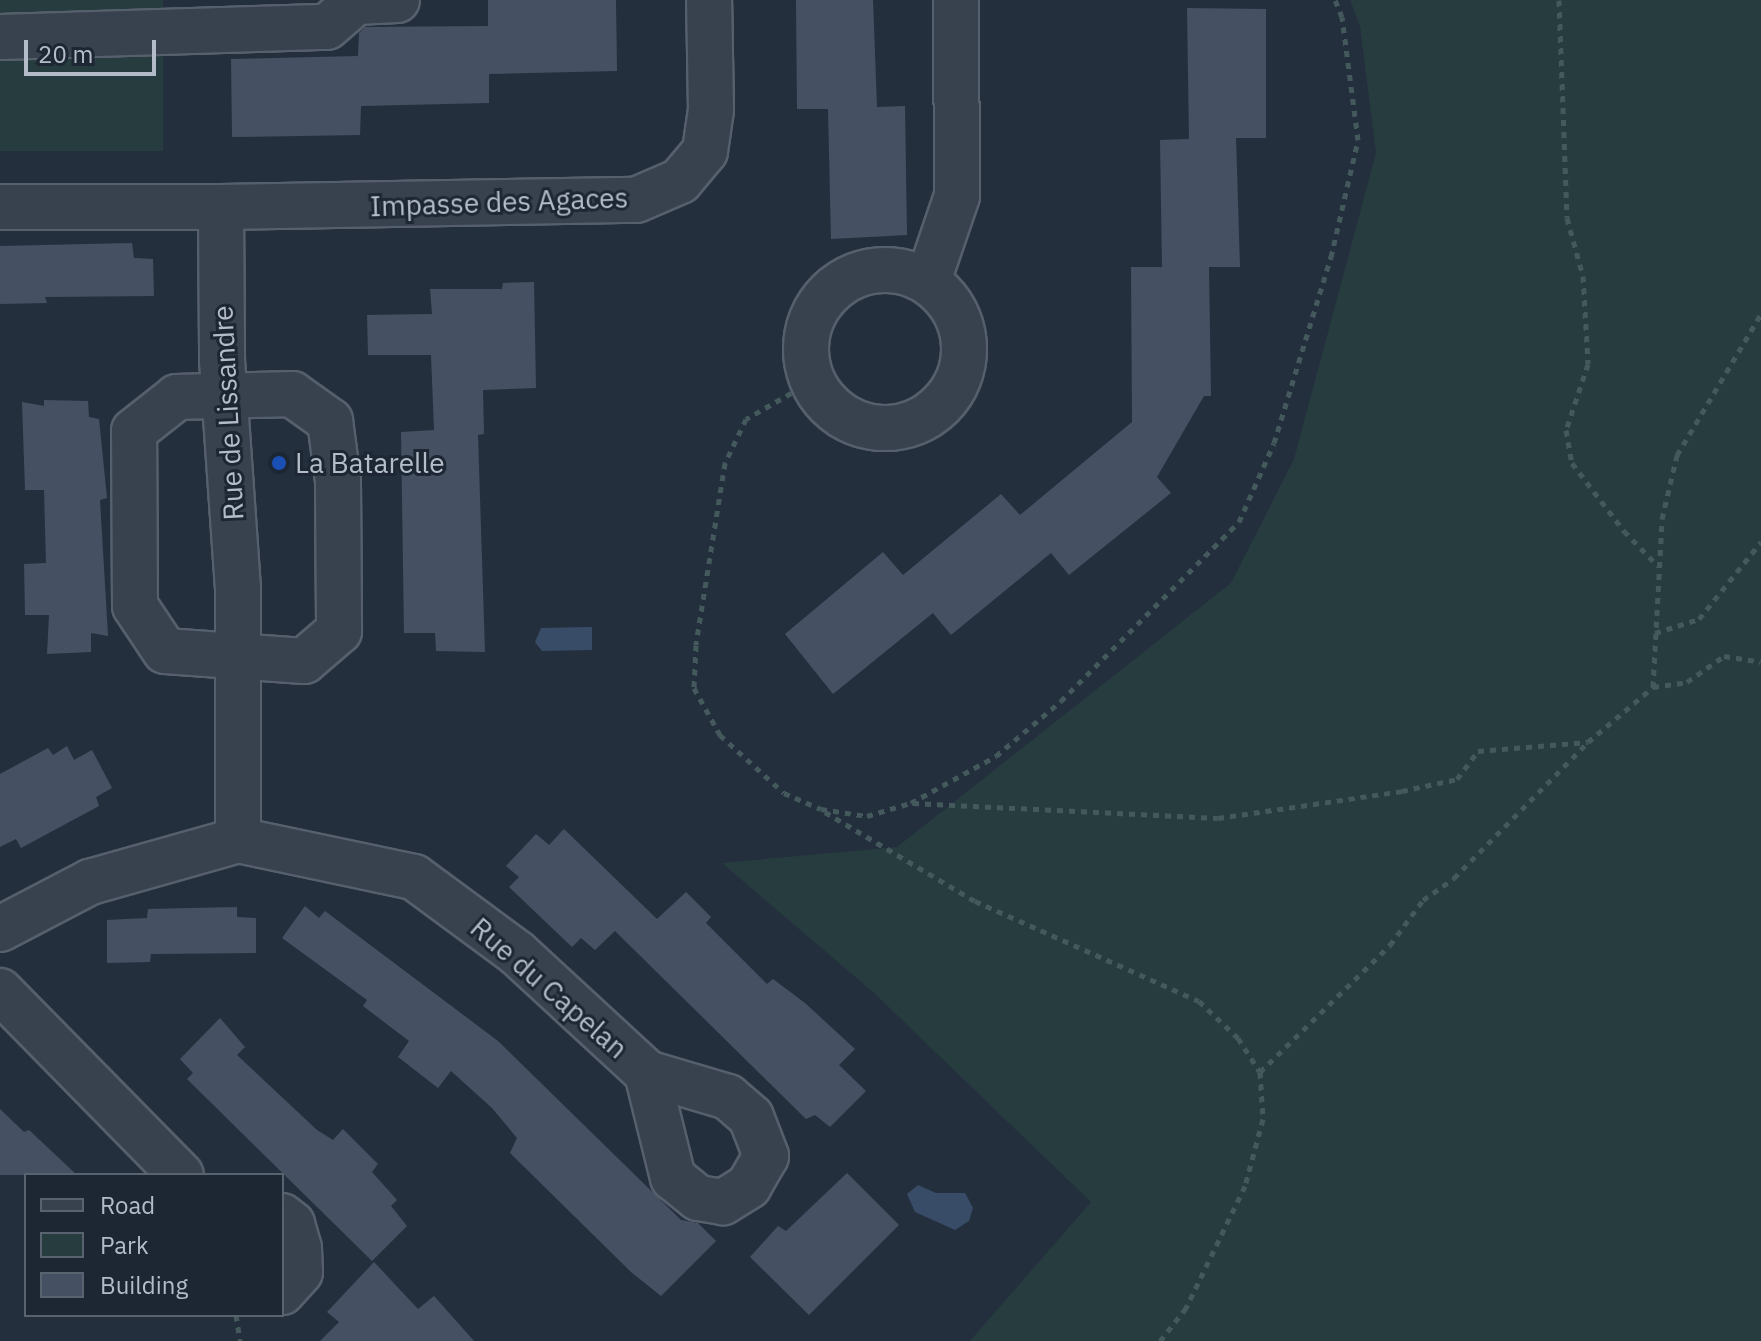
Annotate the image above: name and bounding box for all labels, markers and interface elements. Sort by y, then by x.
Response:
scale bar [28,24,160,74]
text: 20 m [38,38,93,70]
street label: Impasse des Agaces [369,181,629,223]
street label: Rue de Lissandre [206,305,250,521]
place label: La Batarelle [295,446,445,480]
marker: La Batarelle [270,454,288,472]
street label: Rue du Capelan [464,911,634,1065]
legend [24,1173,284,1317]
text: Road [100,1189,155,1221]
text: Park [100,1229,149,1261]
text: Building [100,1269,188,1301]

